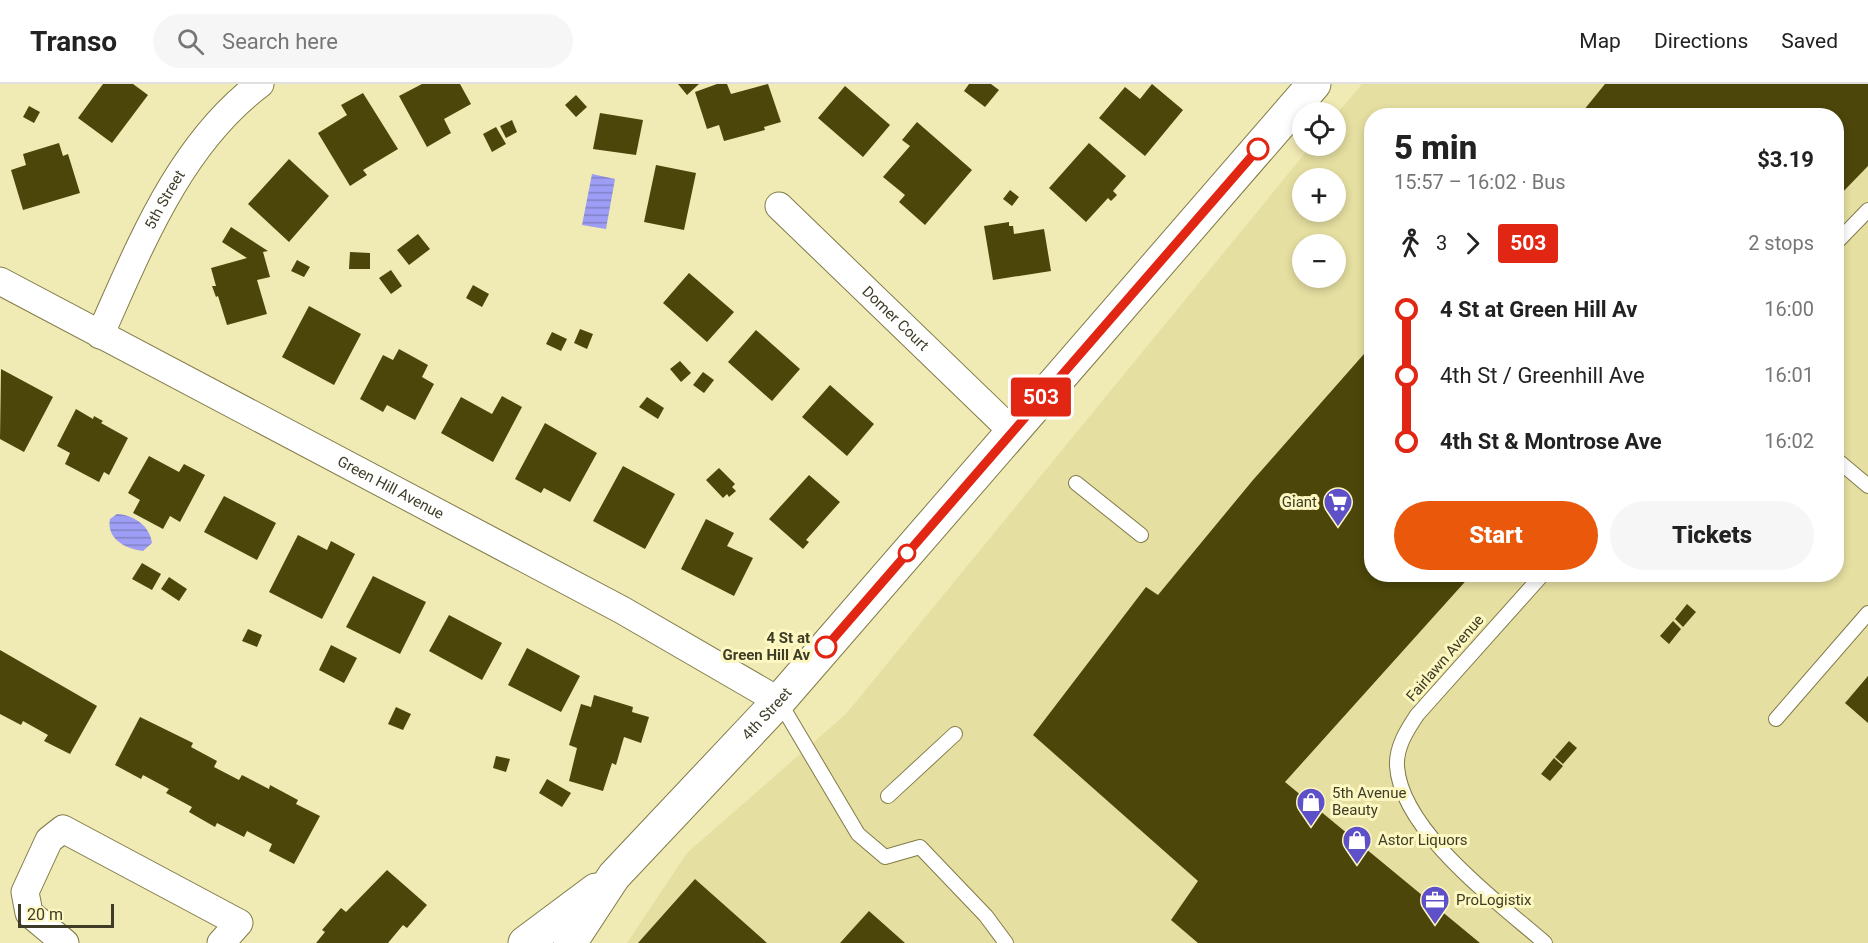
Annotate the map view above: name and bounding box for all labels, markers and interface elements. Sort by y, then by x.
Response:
search box [153,14,573,68]
text: Transo [30,25,117,58]
icon: search [174,25,207,58]
text: Search here [222,29,338,54]
text: Map [1579,29,1621,53]
text: Directions [1654,29,1748,53]
text: Saved [1781,29,1838,53]
map controls [1292,102,1346,288]
button: locate [1292,102,1346,156]
text: 5 min [1394,128,1477,167]
unlabelled marker [1247,138,1269,160]
text: $3.19 [1757,147,1814,172]
street label: 5th Street [141,167,189,232]
button: + [1292,168,1346,222]
text: 15:57 – 16:02 · Bus [1394,170,1566,194]
icon: walk [1394,227,1427,260]
icon: forward [1456,227,1489,260]
text: 3 [1436,231,1447,255]
text: 503 [1510,231,1546,255]
text: 2 stops [1748,231,1814,255]
button: − [1292,234,1346,288]
street label: Domer Court [859,282,933,355]
text: 4 St at Green Hill Av [1440,297,1638,322]
text: 16:00 [1764,297,1814,321]
text: 4th St / Greenhill Ave [1440,363,1645,388]
text: 16:01 [1764,363,1814,387]
line badge: 503 [1006,378,1076,416]
text: 503 [1023,385,1059,409]
text: 4th St & Montrose Ave [1440,429,1662,454]
text: 16:02 [1764,429,1814,453]
street label: Green Hill Avenue [335,452,447,523]
supermarket icon: Giant [1322,486,1354,528]
place label: Giant [1282,493,1317,511]
button: Start [1394,501,1598,570]
button: Tickets [1610,501,1814,570]
unlabelled marker [898,544,916,562]
street label: Fairlawn Avenue [1402,611,1488,705]
place label: 4 St at Green Hill Av [723,629,810,664]
marker: 4 St at Green Hill Av [815,636,837,658]
street label: 4th Street [738,684,796,744]
place label: 5th Avenue Beauty [1332,784,1406,819]
shop icon: 5th Avenue Beauty [1295,786,1327,828]
shop icon: Astor Liquors [1341,824,1373,866]
place label: Astor Liquors [1378,831,1468,849]
office icon: ProLogistix [1419,884,1451,926]
place label: ProLogistix [1456,891,1532,909]
scale bar [18,901,114,928]
text: 20 m [27,905,63,924]

